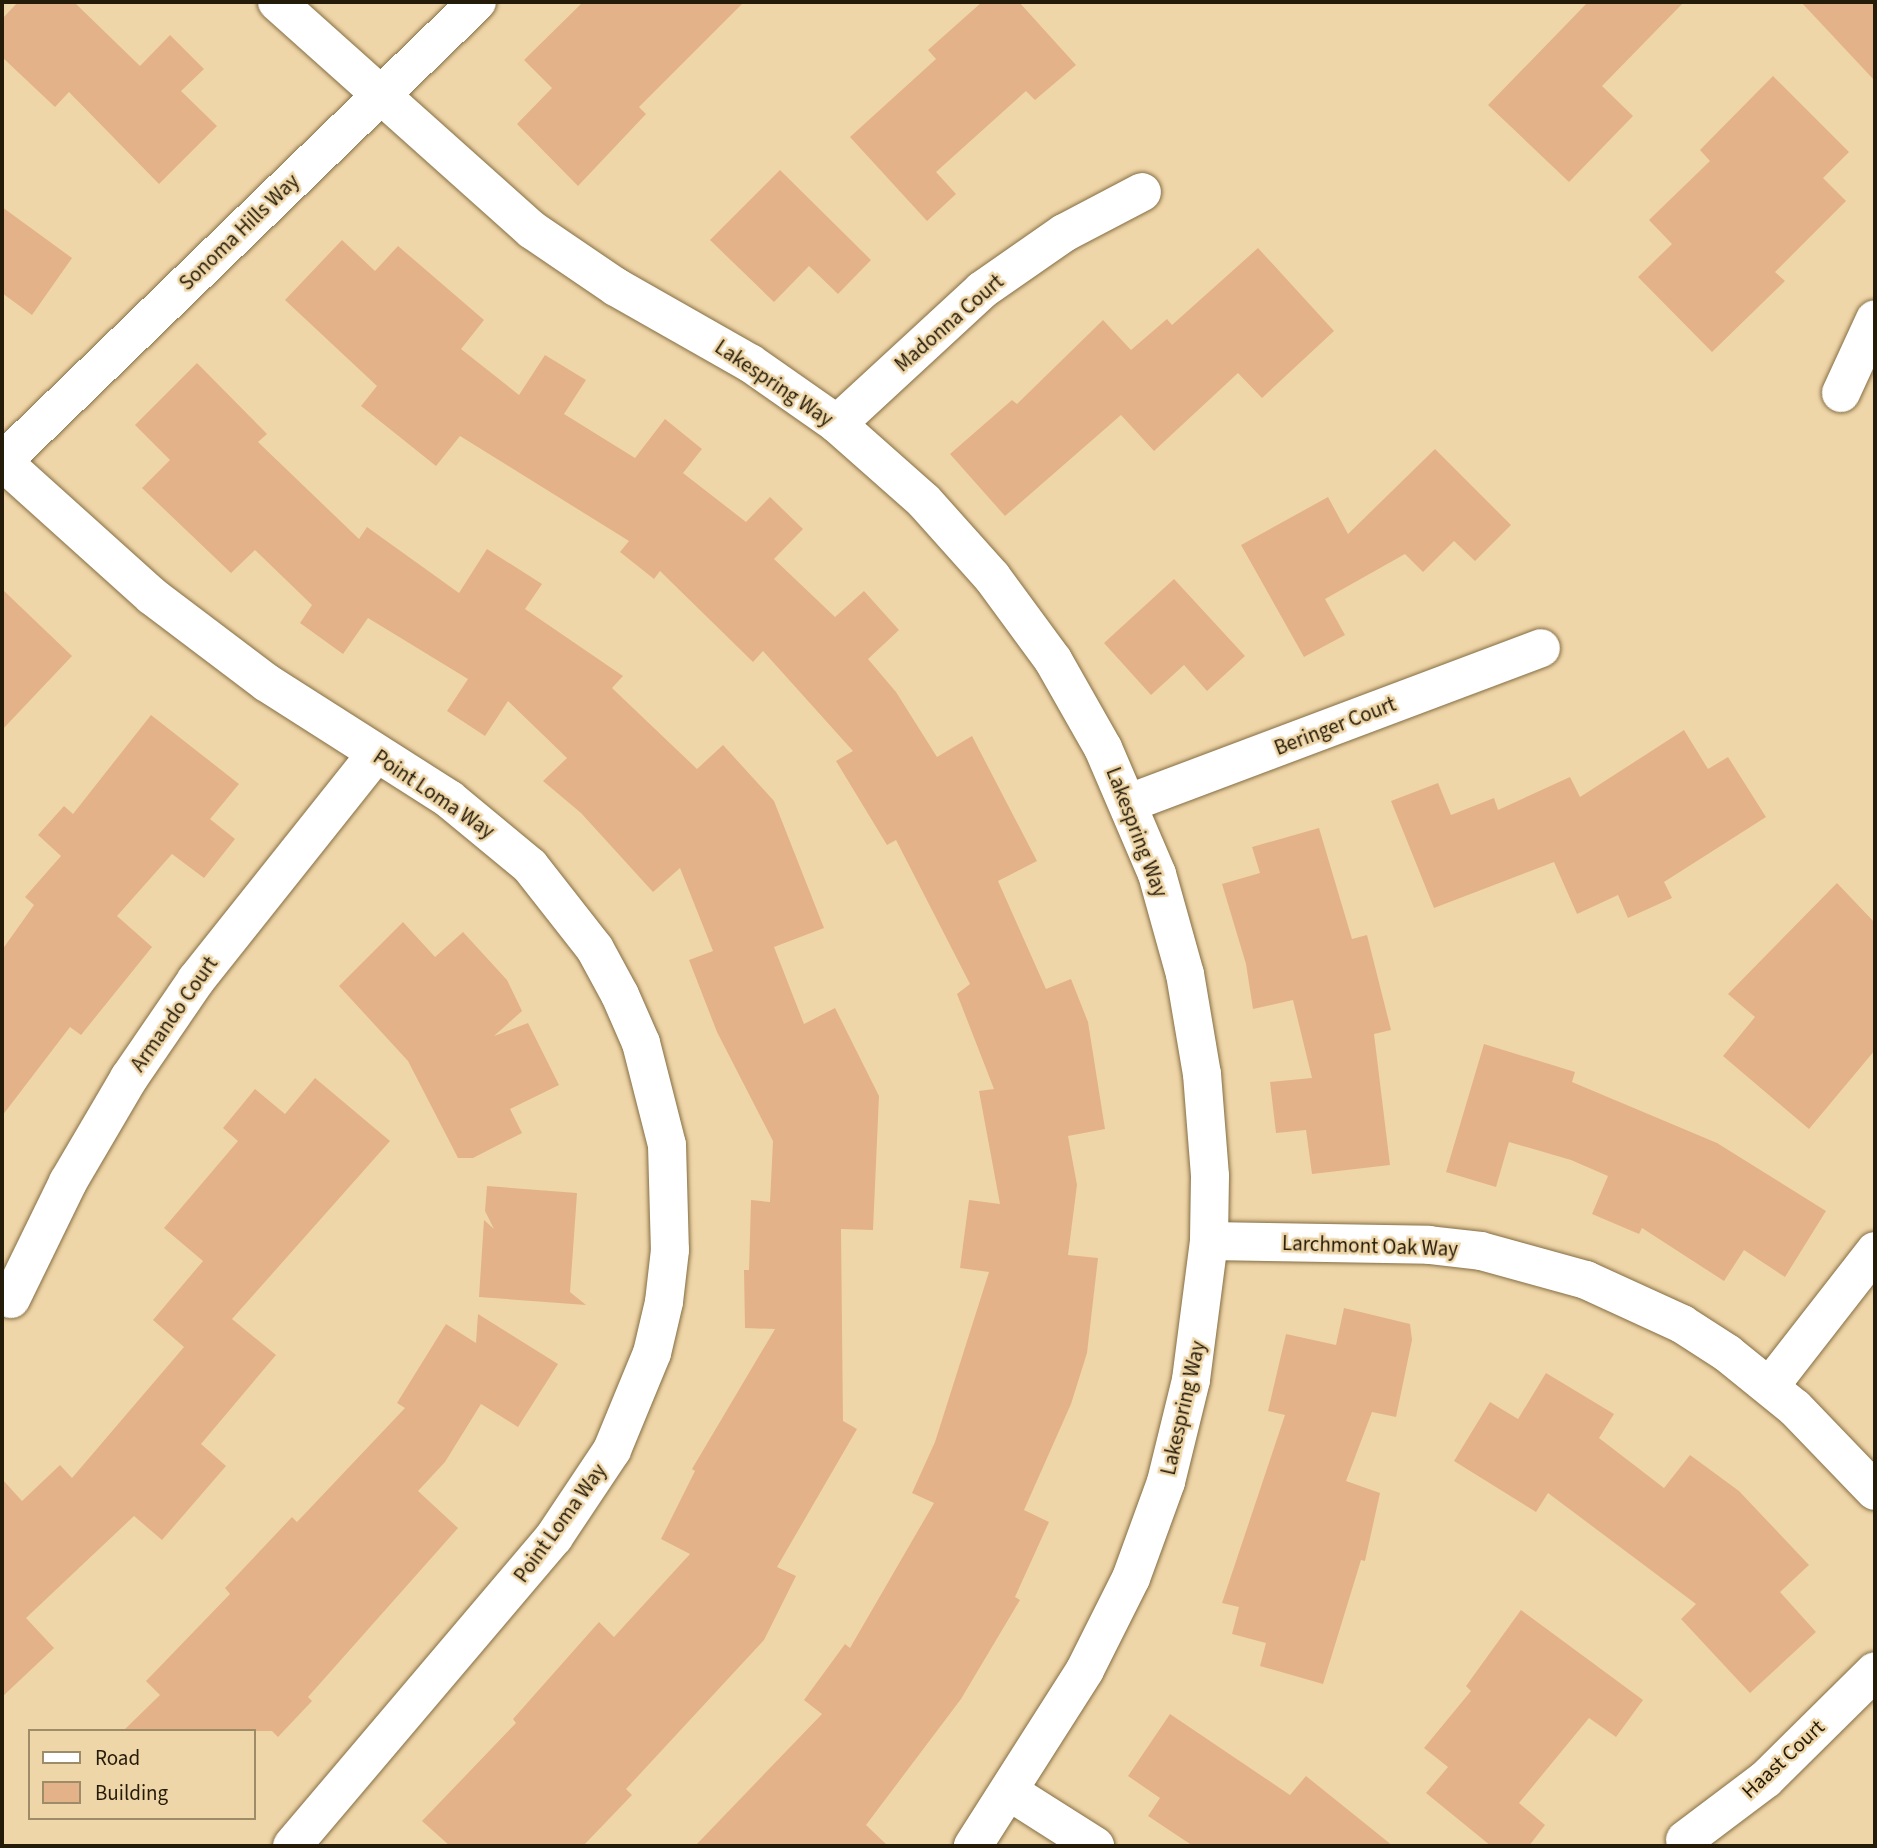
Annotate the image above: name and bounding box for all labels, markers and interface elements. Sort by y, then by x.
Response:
street label: Sonoma Hills Way [174,168,304,296]
street label: Madonna Court [889,269,1009,377]
street label: Lakespring Way [710,334,838,432]
street label: Beringer Court [1271,691,1399,761]
street label: Point Loma Way [369,744,499,844]
street label: Lakespring Way [1101,764,1173,900]
street label: Armando Court [125,952,223,1076]
street label: Larchmont Oak Way [1282,1230,1458,1262]
street label: Lakespring Way [1155,1338,1211,1478]
street label: Point Loma Way [508,1459,612,1587]
street label: Haast Court [1736,1714,1830,1804]
legend [28,1729,256,1820]
text: Road [95,1743,140,1773]
text: Building [95,1778,168,1808]

